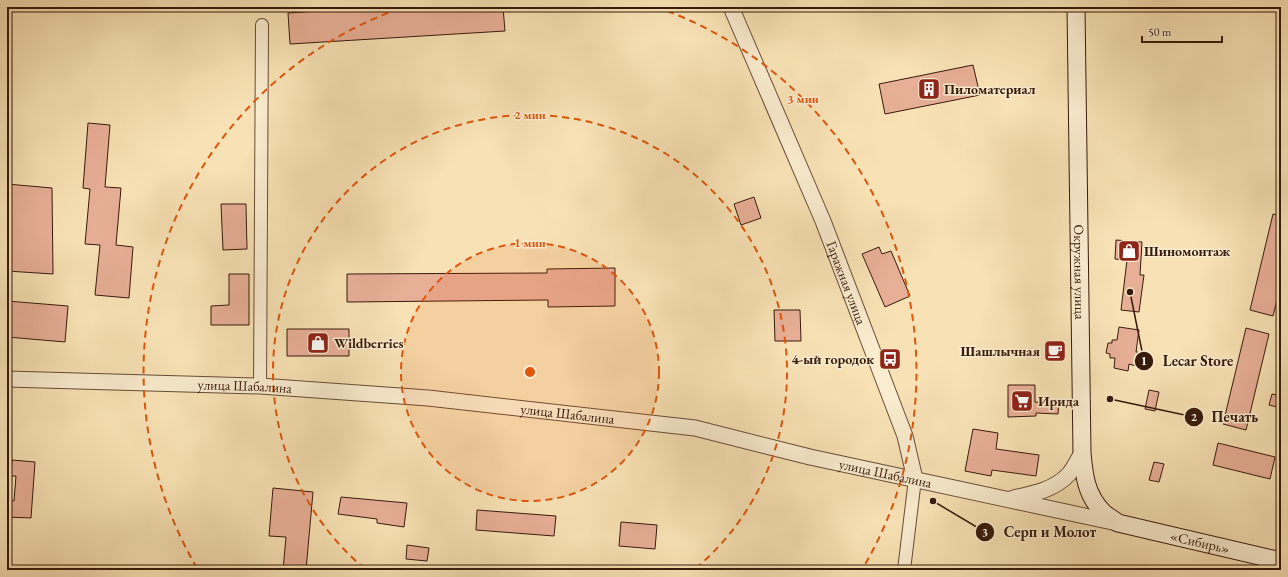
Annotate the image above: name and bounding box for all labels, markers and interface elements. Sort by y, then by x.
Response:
scale bar [1142,18,1222,44]
text: 50 m [1148,24,1172,40]
building icon: Пиломатериал [916,76,942,102]
place label: Пиломатериал [944,80,1036,98]
text: 3 мин [787,91,819,107]
text: 2 мин [514,107,546,123]
street label: Окружная улица [1070,224,1089,320]
text: 1 мин [514,235,546,251]
street label: Гаражная улица [822,238,871,328]
shop icon: Шиномонтаж [1116,238,1142,264]
place label: Шиномонтаж [1144,242,1231,260]
shop icon: Wildberries [305,330,331,356]
place label: Wildberries [334,334,404,352]
cafe icon: Шашлычная [1042,338,1068,364]
place label: Шашлычная [961,342,1041,360]
bus stop icon: 4-ый городок [877,346,903,372]
callout: Lecar Store [1134,347,1241,374]
place label: 4-ый городок [791,350,874,368]
text: Lecar Store [1163,351,1233,370]
text: 1 [1141,353,1147,369]
centre of rings [523,365,537,379]
street label: улица Шабалина [197,375,293,397]
supermarket icon: Ирида [1009,388,1035,414]
place label: Ирида [1038,392,1080,410]
street label: улица Шабалина [520,399,616,428]
callout: Печать [1184,403,1267,430]
text: Печать [1212,407,1258,426]
text: 2 [1191,409,1198,425]
street label: улица Шабалина [837,455,934,492]
callout: Серп и Молот [975,519,1104,546]
text: Серп и Молот [1004,522,1097,541]
text: 3 [982,524,988,540]
street label: «Сибирь» [1168,526,1232,558]

